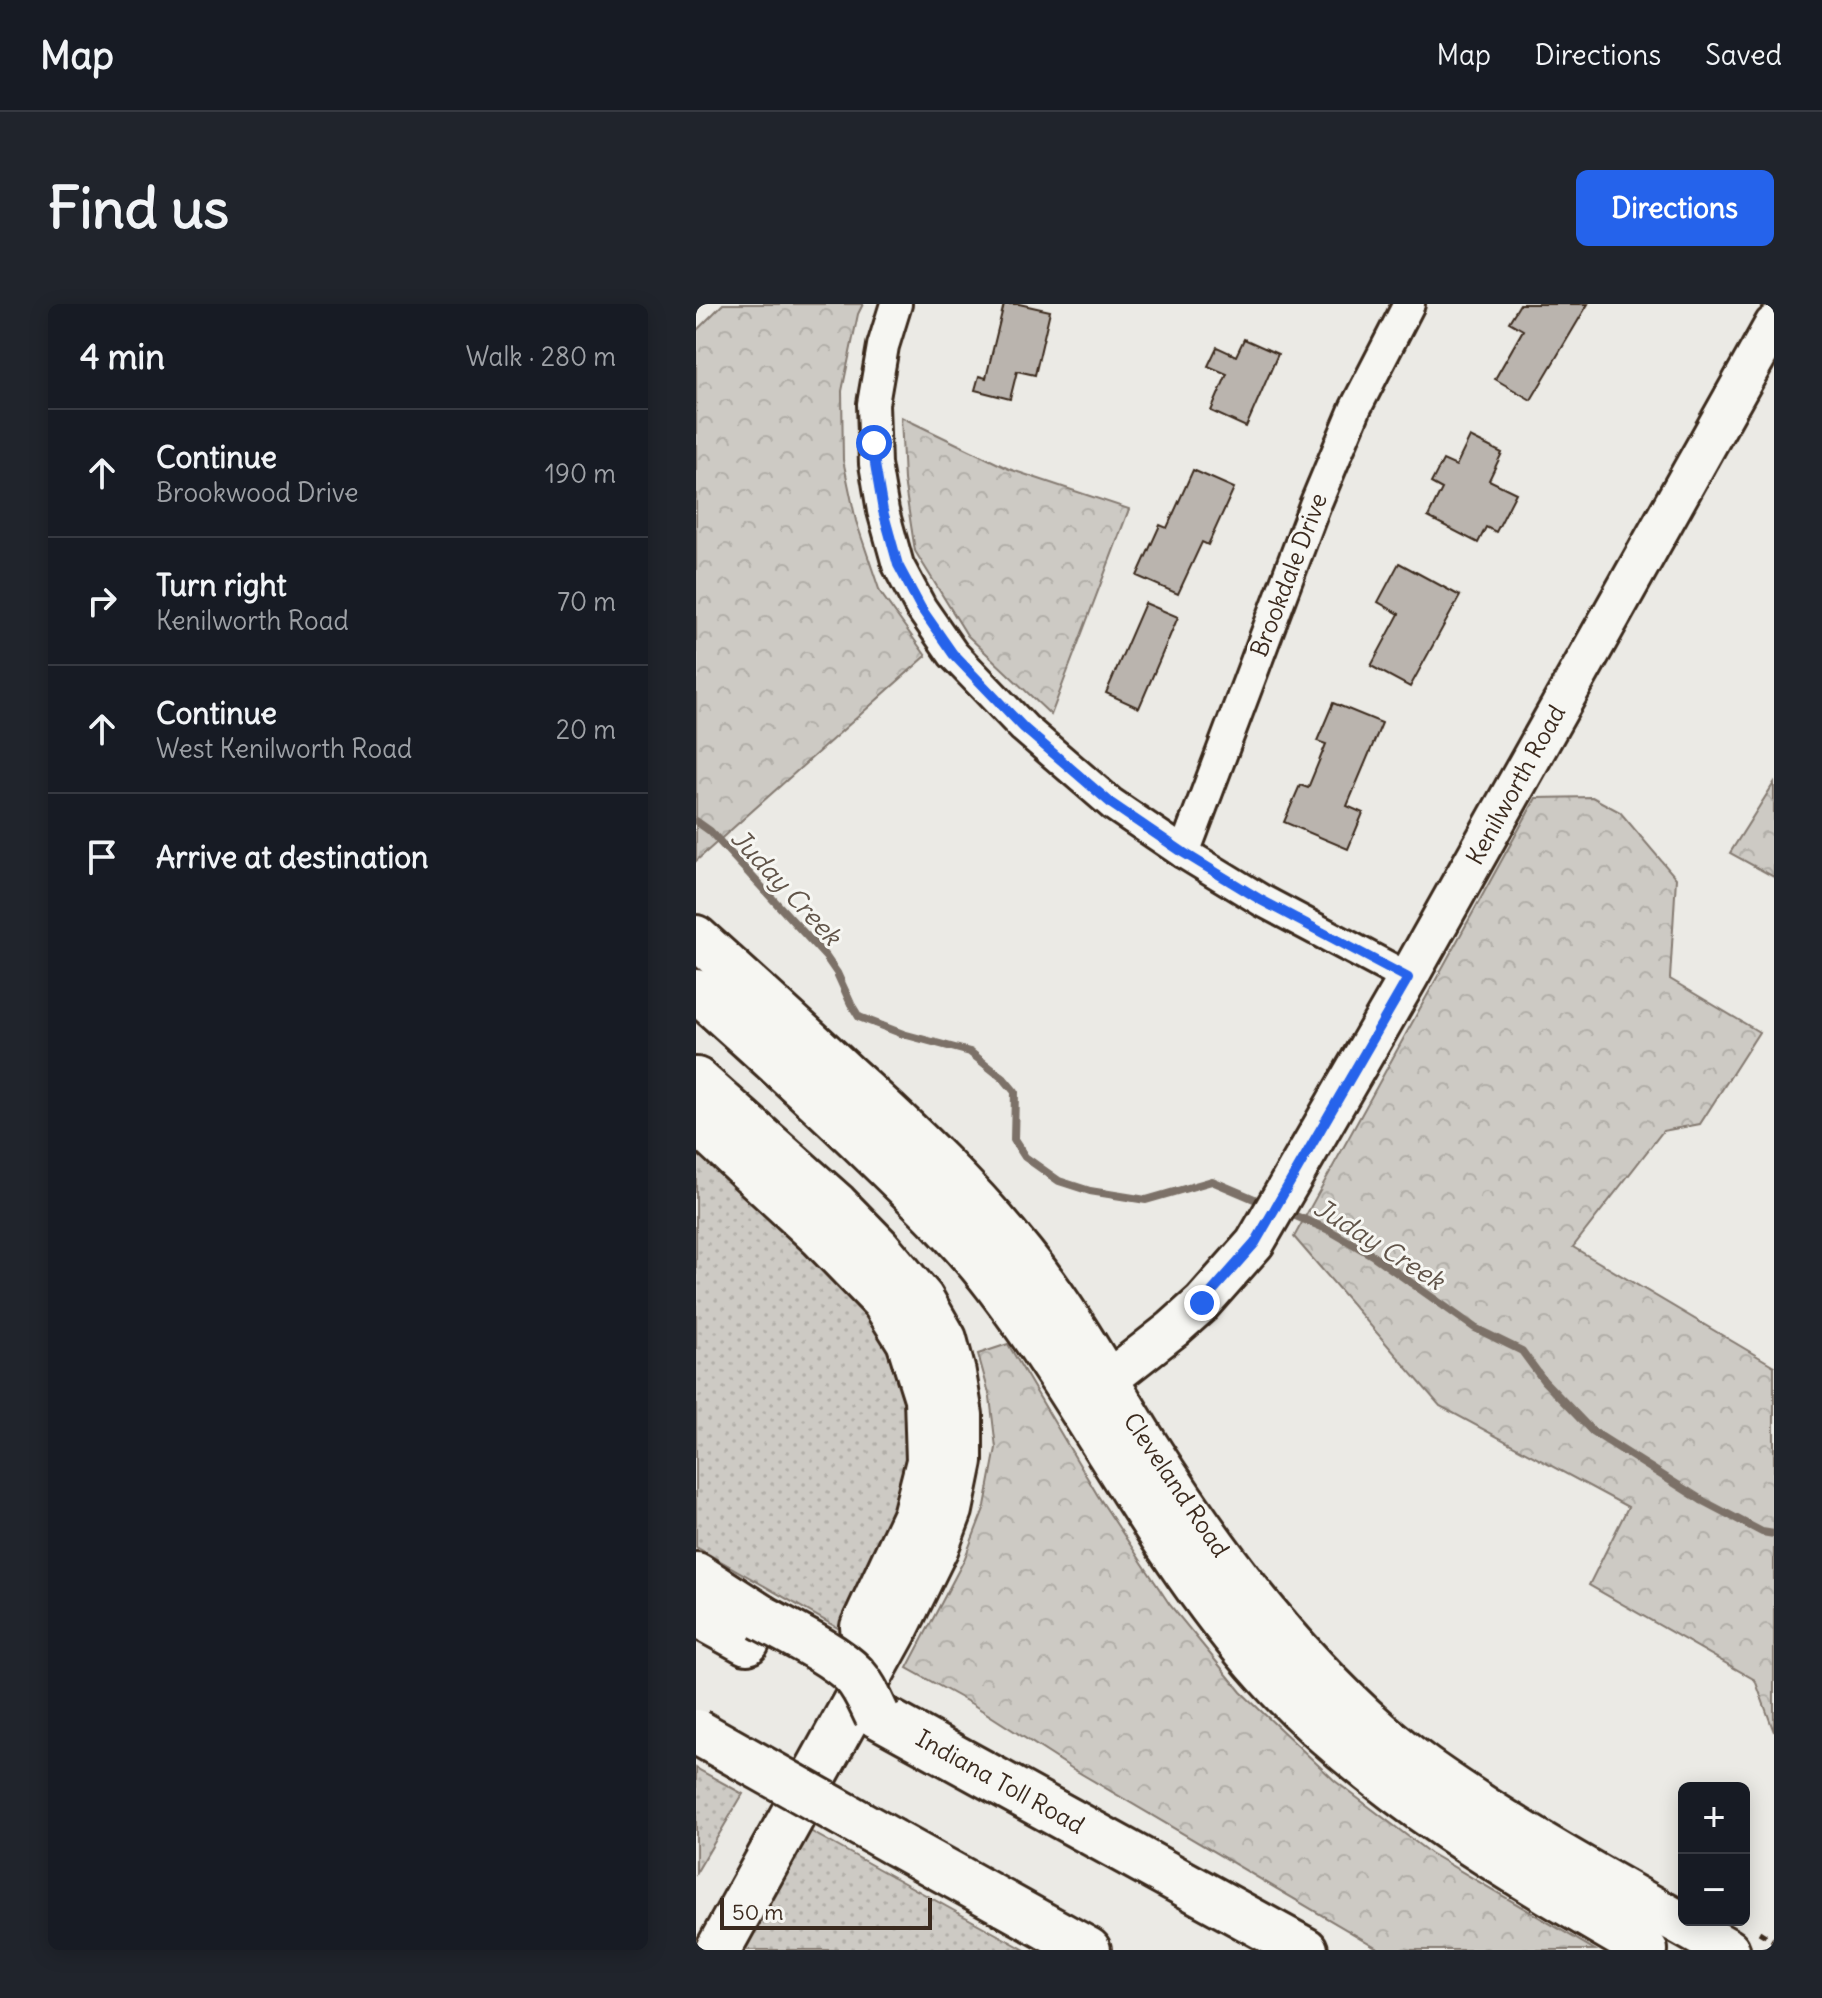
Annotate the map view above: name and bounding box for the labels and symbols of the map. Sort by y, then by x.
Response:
route start [856,425,892,461]
street label: Brookdale Drive [1243,489,1333,661]
street label: Kenilworth Road [1459,699,1571,870]
water label: Juday Creek [724,822,850,953]
water label: Juday Creek [1308,1191,1452,1298]
route end [1184,1285,1220,1321]
street label: Cleveland Road [1117,1407,1236,1562]
street label: Indiana Toll Road [911,1722,1090,1840]
scale bar [720,1894,932,1930]

